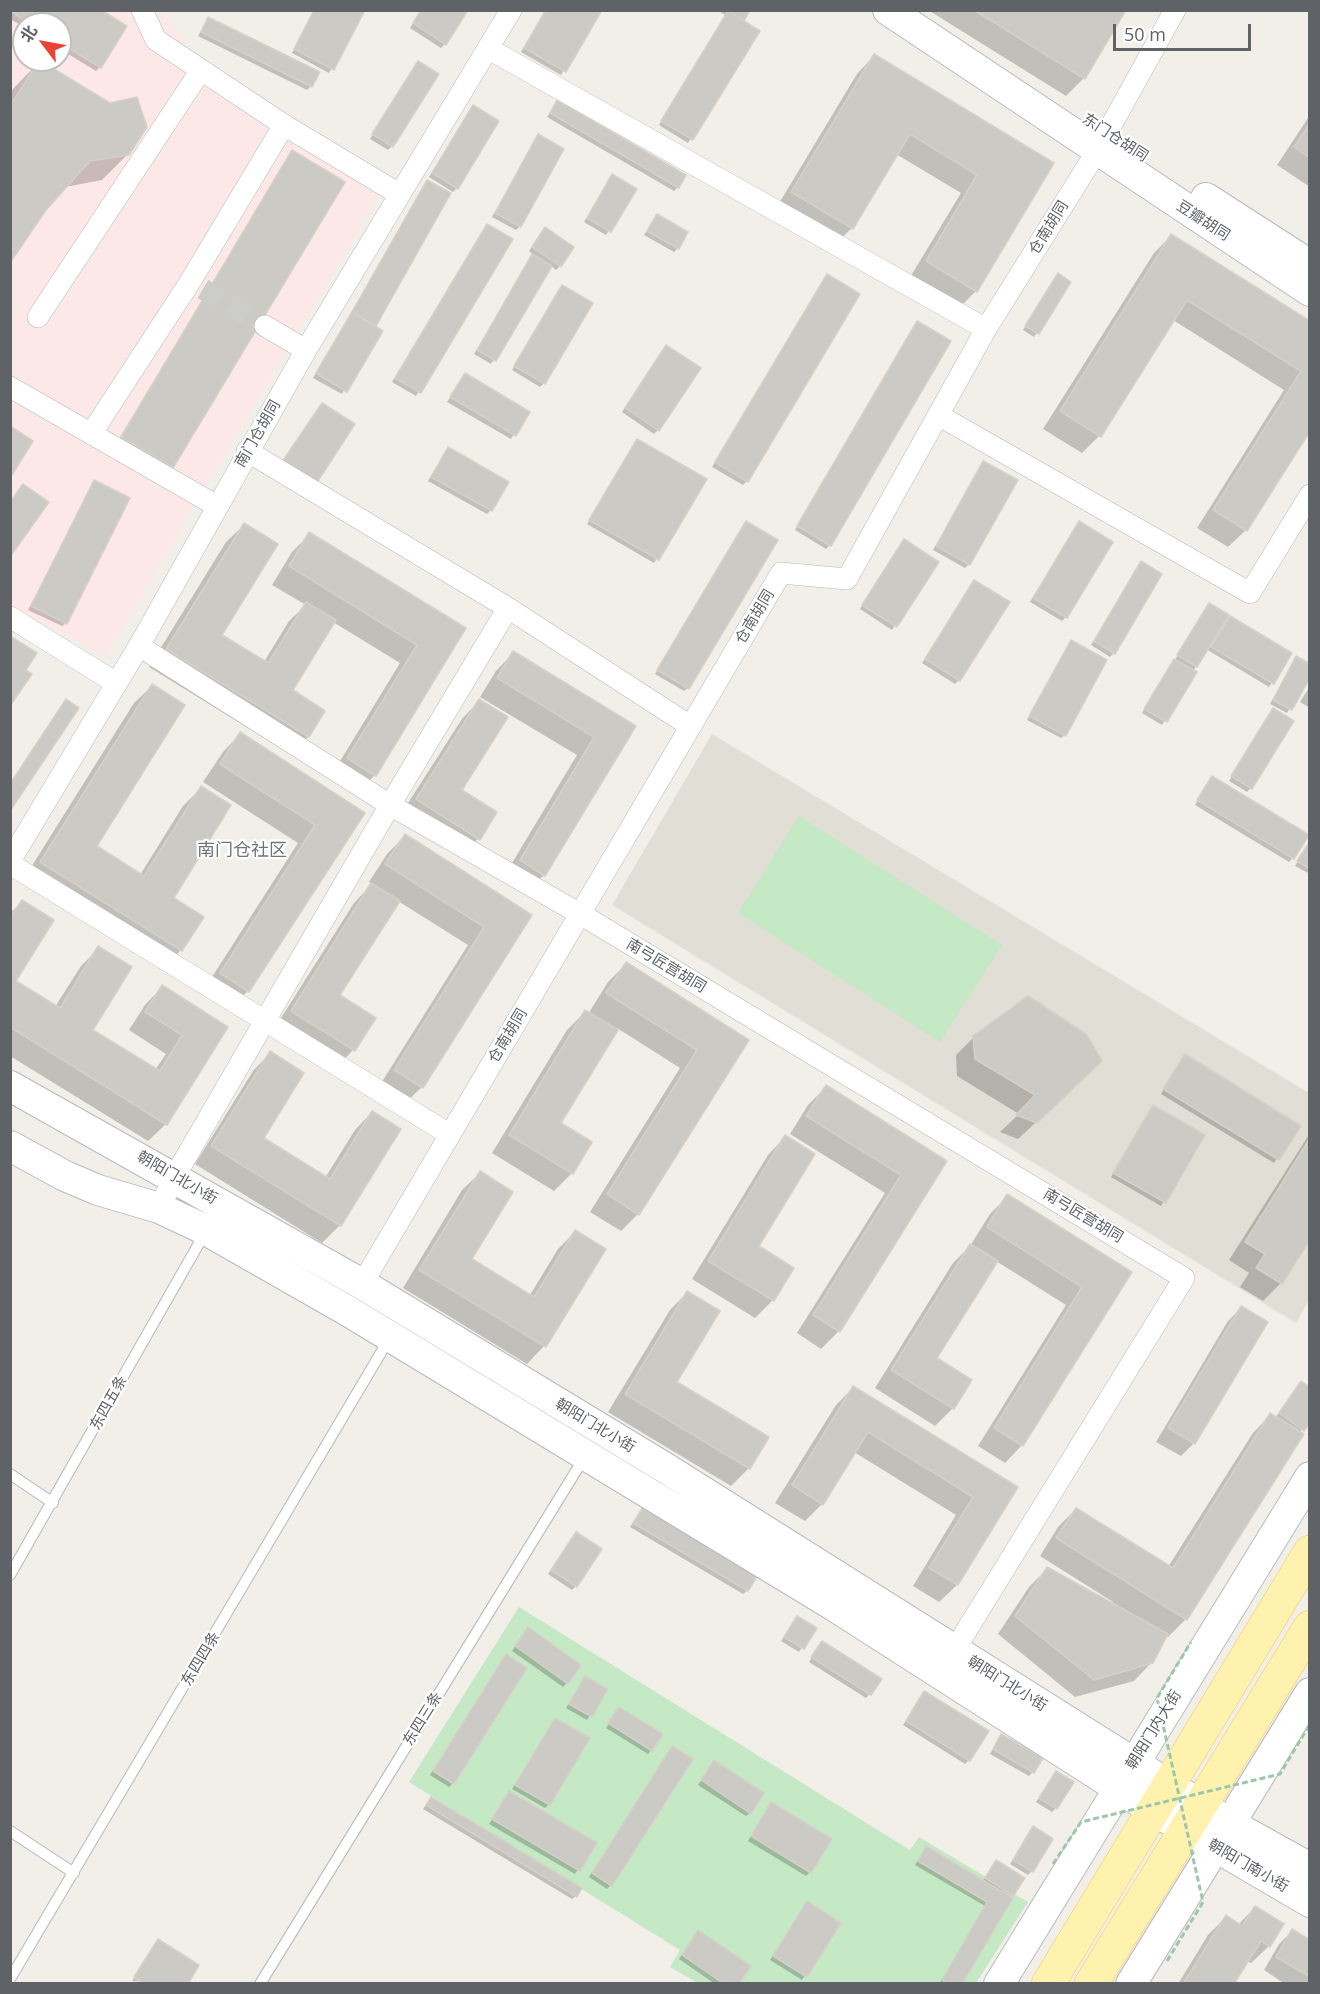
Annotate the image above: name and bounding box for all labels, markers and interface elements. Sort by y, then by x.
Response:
north arrow [12,12,72,72]
scale bar [1116,12,1254,50]
text: 北 [15,21,42,46]
text: 50 m [1124,22,1166,46]
street label: 东门仓胡同 [1079,110,1151,166]
street label: 豆瓣胡同 [1173,197,1233,245]
street label: 仓南胡同 [1025,198,1073,258]
street label: 南门仓胡同 [231,397,285,471]
street label: 仓南胡同 [732,587,778,647]
district label: 南门仓社区 [197,840,287,862]
street label: 南弓匠营胡同 [623,935,709,997]
street label: 仓南胡同 [485,1006,531,1066]
street label: 朝阳门北小街 [134,1148,220,1208]
street label: 南弓匠营胡同 [1040,1185,1126,1247]
street label: 东四五条 [87,1372,131,1434]
street label: 朝阳门北小街 [552,1395,638,1457]
street label: 东四四条 [178,1629,224,1689]
street label: 朝阳门北小街 [964,1653,1050,1715]
street label: 朝阳门内大街 [1123,1687,1185,1773]
street label: 东四三条 [399,1689,447,1749]
street label: 朝阳门南小街 [1205,1836,1291,1896]

